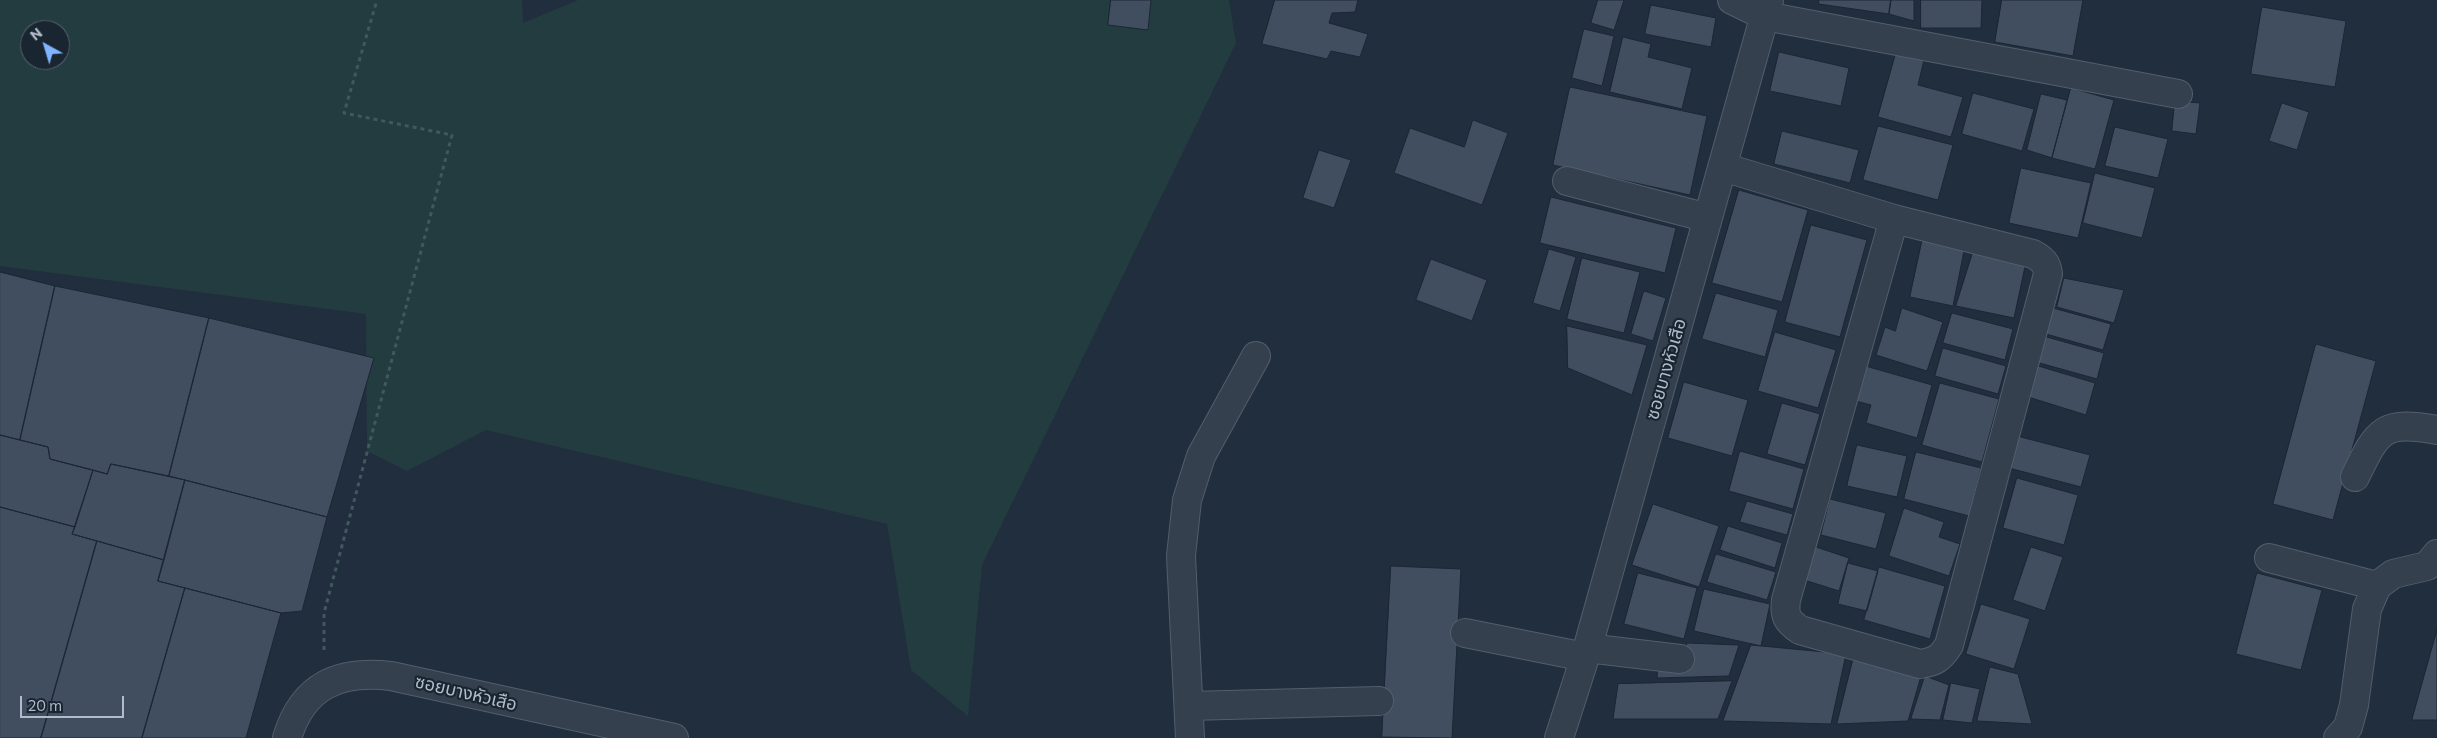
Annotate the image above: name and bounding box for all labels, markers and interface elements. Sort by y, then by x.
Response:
north arrow [20,20,70,70]
text: N [26,24,45,44]
street label: ซอยบางหัวเสือ [1641,316,1691,422]
street label: ซอยบางหัวเสือ [413,671,519,715]
scale bar [22,686,126,718]
text: 20 m [28,696,62,714]

